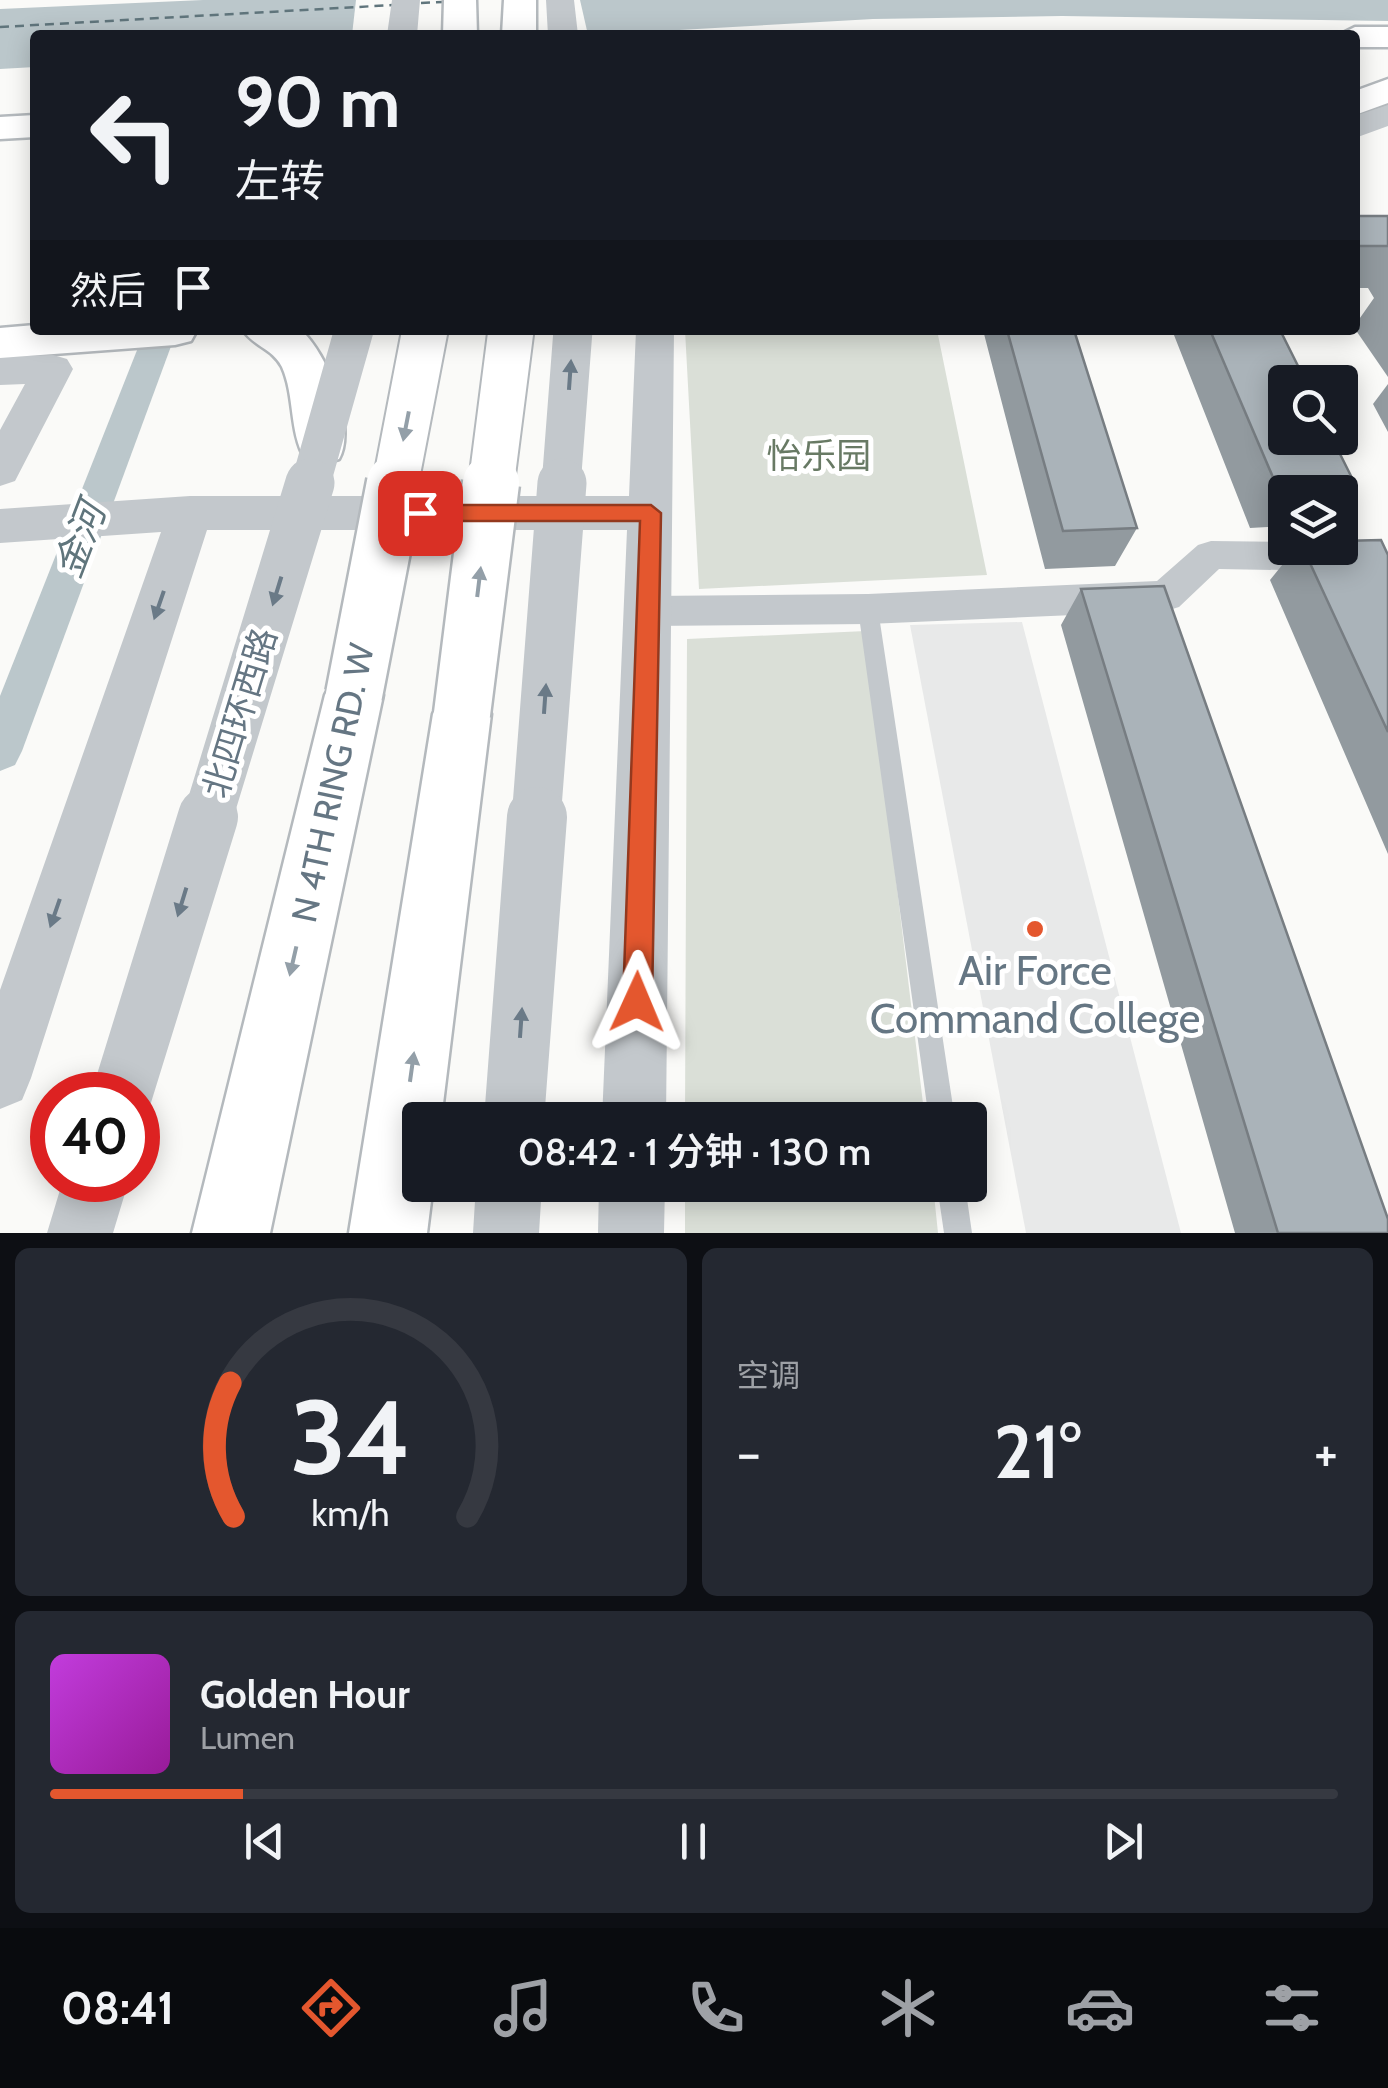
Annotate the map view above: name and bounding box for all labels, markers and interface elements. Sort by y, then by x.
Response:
text: 90 m [235,59,400,145]
icon: left [70,70,200,200]
text: 左转 [235,154,325,208]
icon: arrive [166,260,221,315]
text: 然后 [70,267,146,314]
one-way arrow [562,358,578,390]
map controls [1268,365,1358,565]
button: search [1268,365,1358,455]
one-way arrow [398,411,414,442]
park label: 怡乐园 [766,434,872,477]
pin [378,471,463,556]
button: layers [1268,475,1358,565]
icon: arrive [393,486,448,541]
water label: 金河 [44,489,118,584]
one-way arrow [471,566,487,598]
one-way arrow [269,577,284,607]
one-way arrow [151,591,166,621]
street label: 北四环西路 [193,623,286,803]
street label: N 4TH RING RD. W [282,640,383,926]
one-way arrow [538,682,554,714]
one-way arrow [174,887,189,918]
one-way arrow [47,899,62,929]
marker: Air Force Command College [1024,918,1046,940]
place label: Air Force Command College [870,944,1200,1044]
one-way arrow [285,946,300,977]
position arrow [585,950,689,1054]
one-way arrow [514,1006,530,1038]
one-way arrow [404,1051,420,1082]
speed limit sign: 40 [30,1072,160,1202]
text: 08:42 · 1 分钟 · 130 m [518,1128,871,1175]
text: 空调 [737,1356,801,1395]
text: 34 [290,1374,411,1500]
text: 21° [993,1406,1081,1497]
text: − [737,1419,761,1486]
text: + [1314,1419,1338,1486]
text: km/h [312,1492,390,1535]
text: Golden Hour [200,1671,410,1718]
text: Lumen [200,1718,295,1757]
icon: previous [237,1814,292,1869]
icon: pause [666,1814,721,1869]
icon: next [1096,1814,1151,1869]
icon: directions [296,1973,366,2043]
icon: music [488,1973,558,2043]
icon: phone [681,1973,751,2043]
icon: climate [873,1973,943,2043]
icon: car [1065,1973,1135,2043]
icon: filters [1257,1973,1327,2043]
text: 08:41 [61,1981,174,2035]

